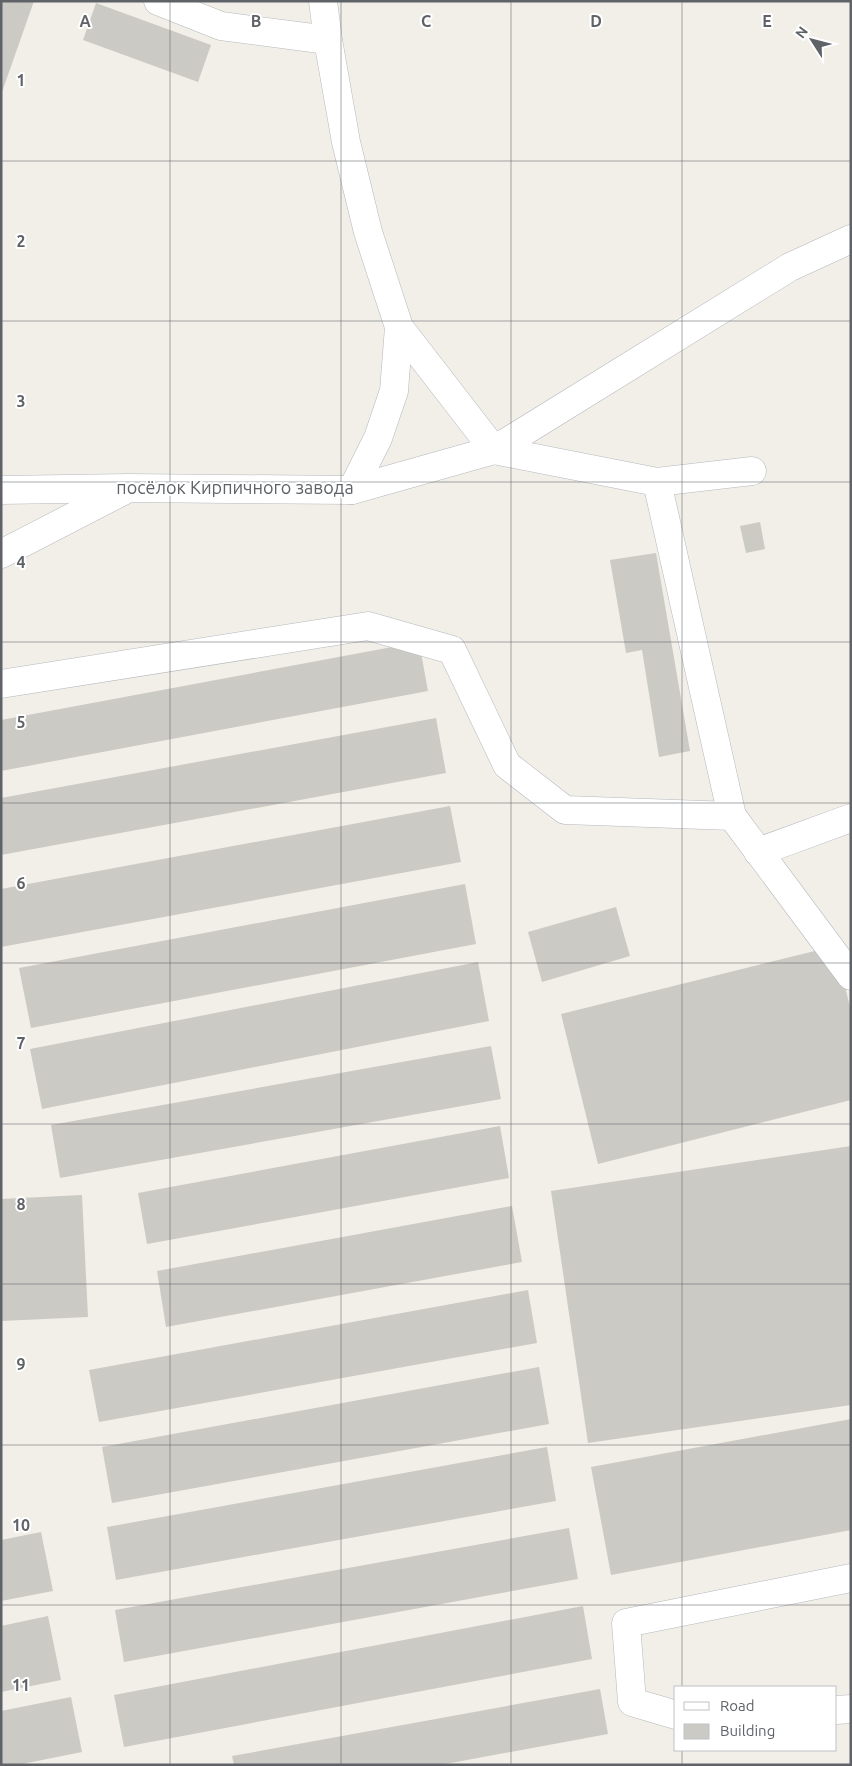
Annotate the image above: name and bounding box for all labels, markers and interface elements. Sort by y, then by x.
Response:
text: A [79,12,91,30]
text: B [251,12,261,30]
text: C [421,12,431,30]
text: D [590,12,602,30]
text: E [762,12,772,30]
north arrow [787,15,837,65]
text: N [792,23,811,41]
text: 1 [16,71,26,89]
text: 2 [16,232,26,250]
text: 3 [16,392,26,410]
street label: посёлок Кирпичного завода [116,477,354,497]
text: 4 [16,553,26,571]
text: 5 [16,713,26,731]
text: 6 [16,874,26,892]
text: 7 [16,1034,26,1052]
text: 8 [16,1195,26,1213]
text: 9 [16,1355,26,1373]
text: 10 [12,1516,30,1534]
text: 11 [12,1676,30,1694]
legend [674,1686,837,1751]
text: Road [720,1697,755,1714]
text: Building [720,1722,775,1739]

